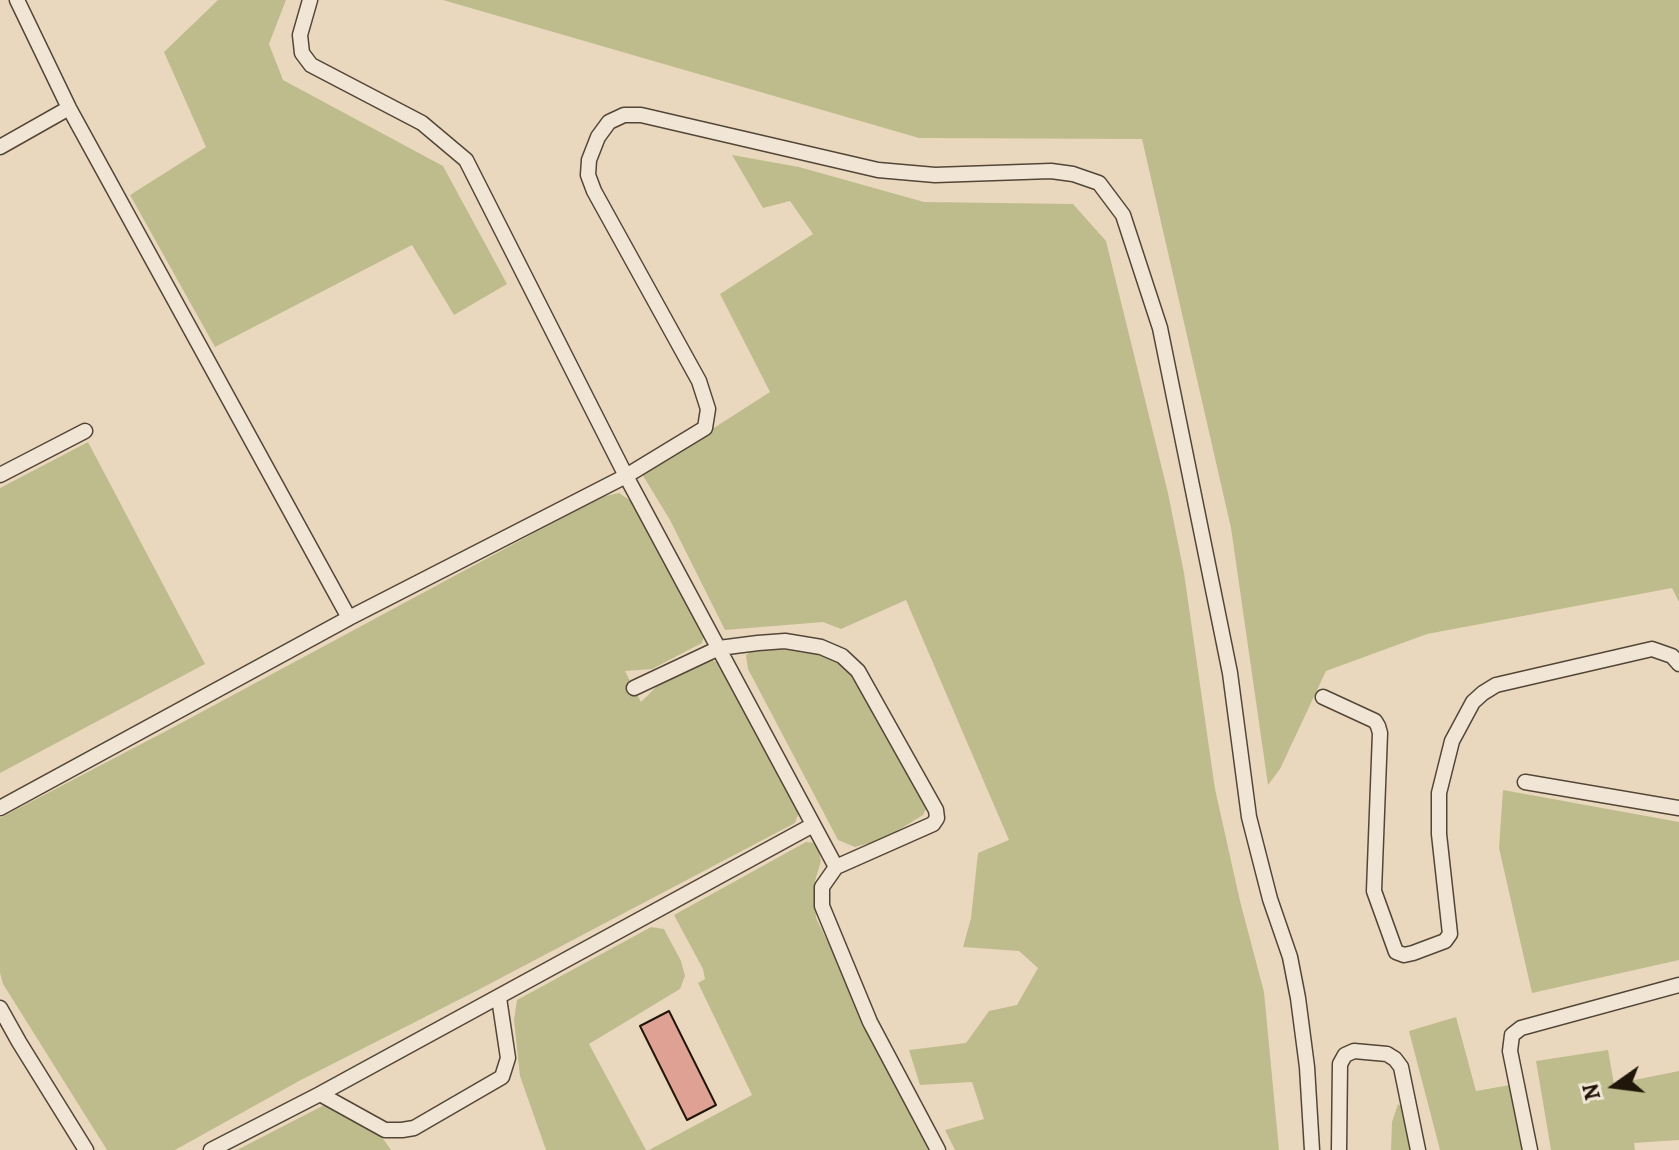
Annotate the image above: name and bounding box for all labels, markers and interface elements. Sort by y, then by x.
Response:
north arrow [1575,1046,1655,1126]
text: N [1575,1080,1608,1103]

